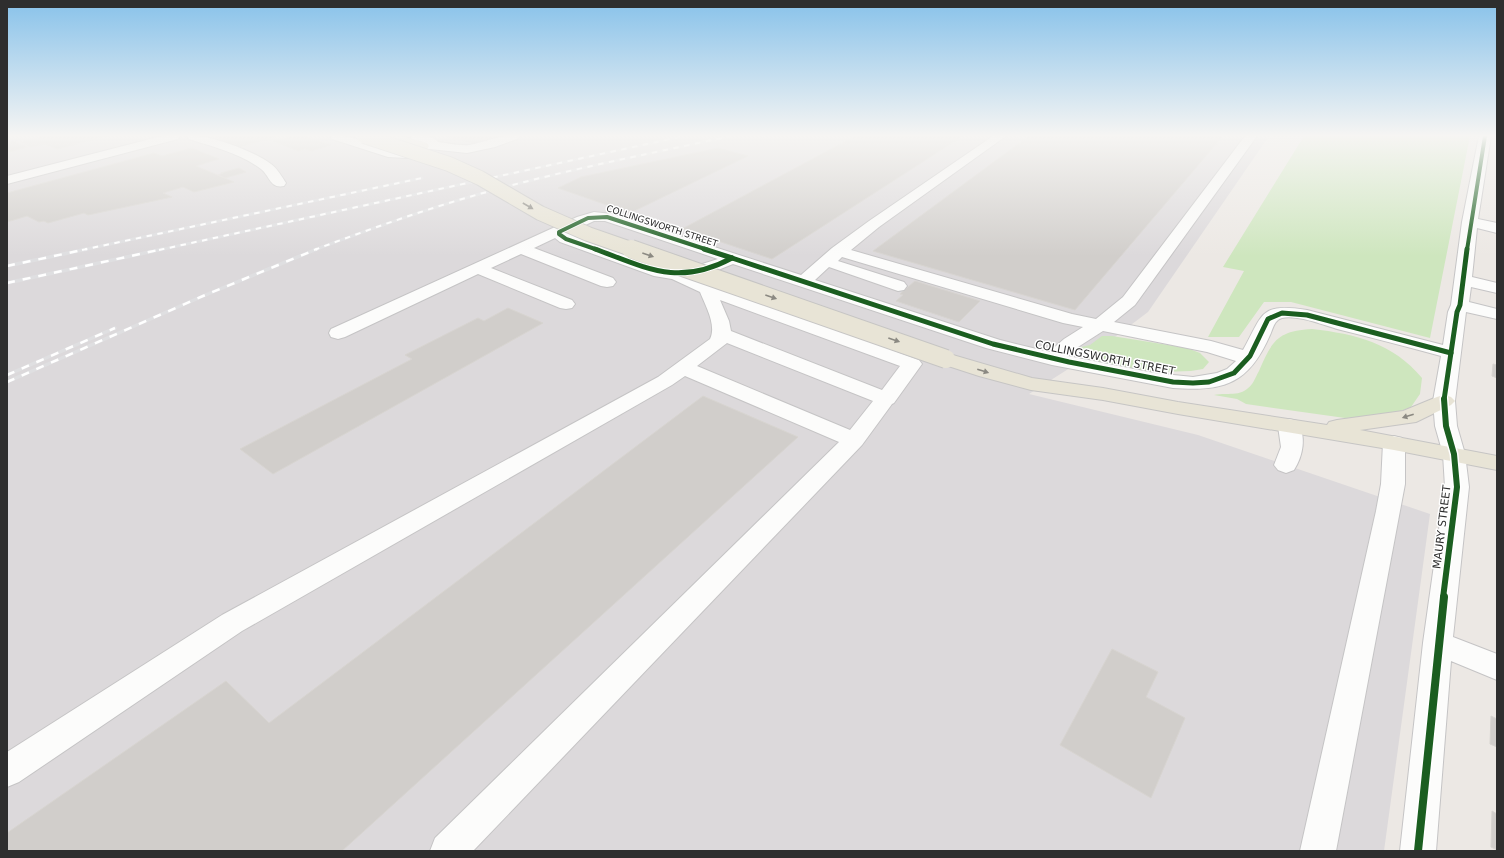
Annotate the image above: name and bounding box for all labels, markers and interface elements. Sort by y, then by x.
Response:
one-way arrow [522,202,534,209]
street label: COLLINGSWORTH STREET [605,203,719,249]
one-way arrow [642,252,654,258]
one-way arrow [765,295,777,301]
one-way arrow [888,338,900,344]
street label: COLLINGSWORTH STREET [1034,338,1176,378]
one-way arrow [977,368,989,374]
one-way arrow [1402,413,1414,419]
street label: MAURY STREET [1430,484,1454,570]

